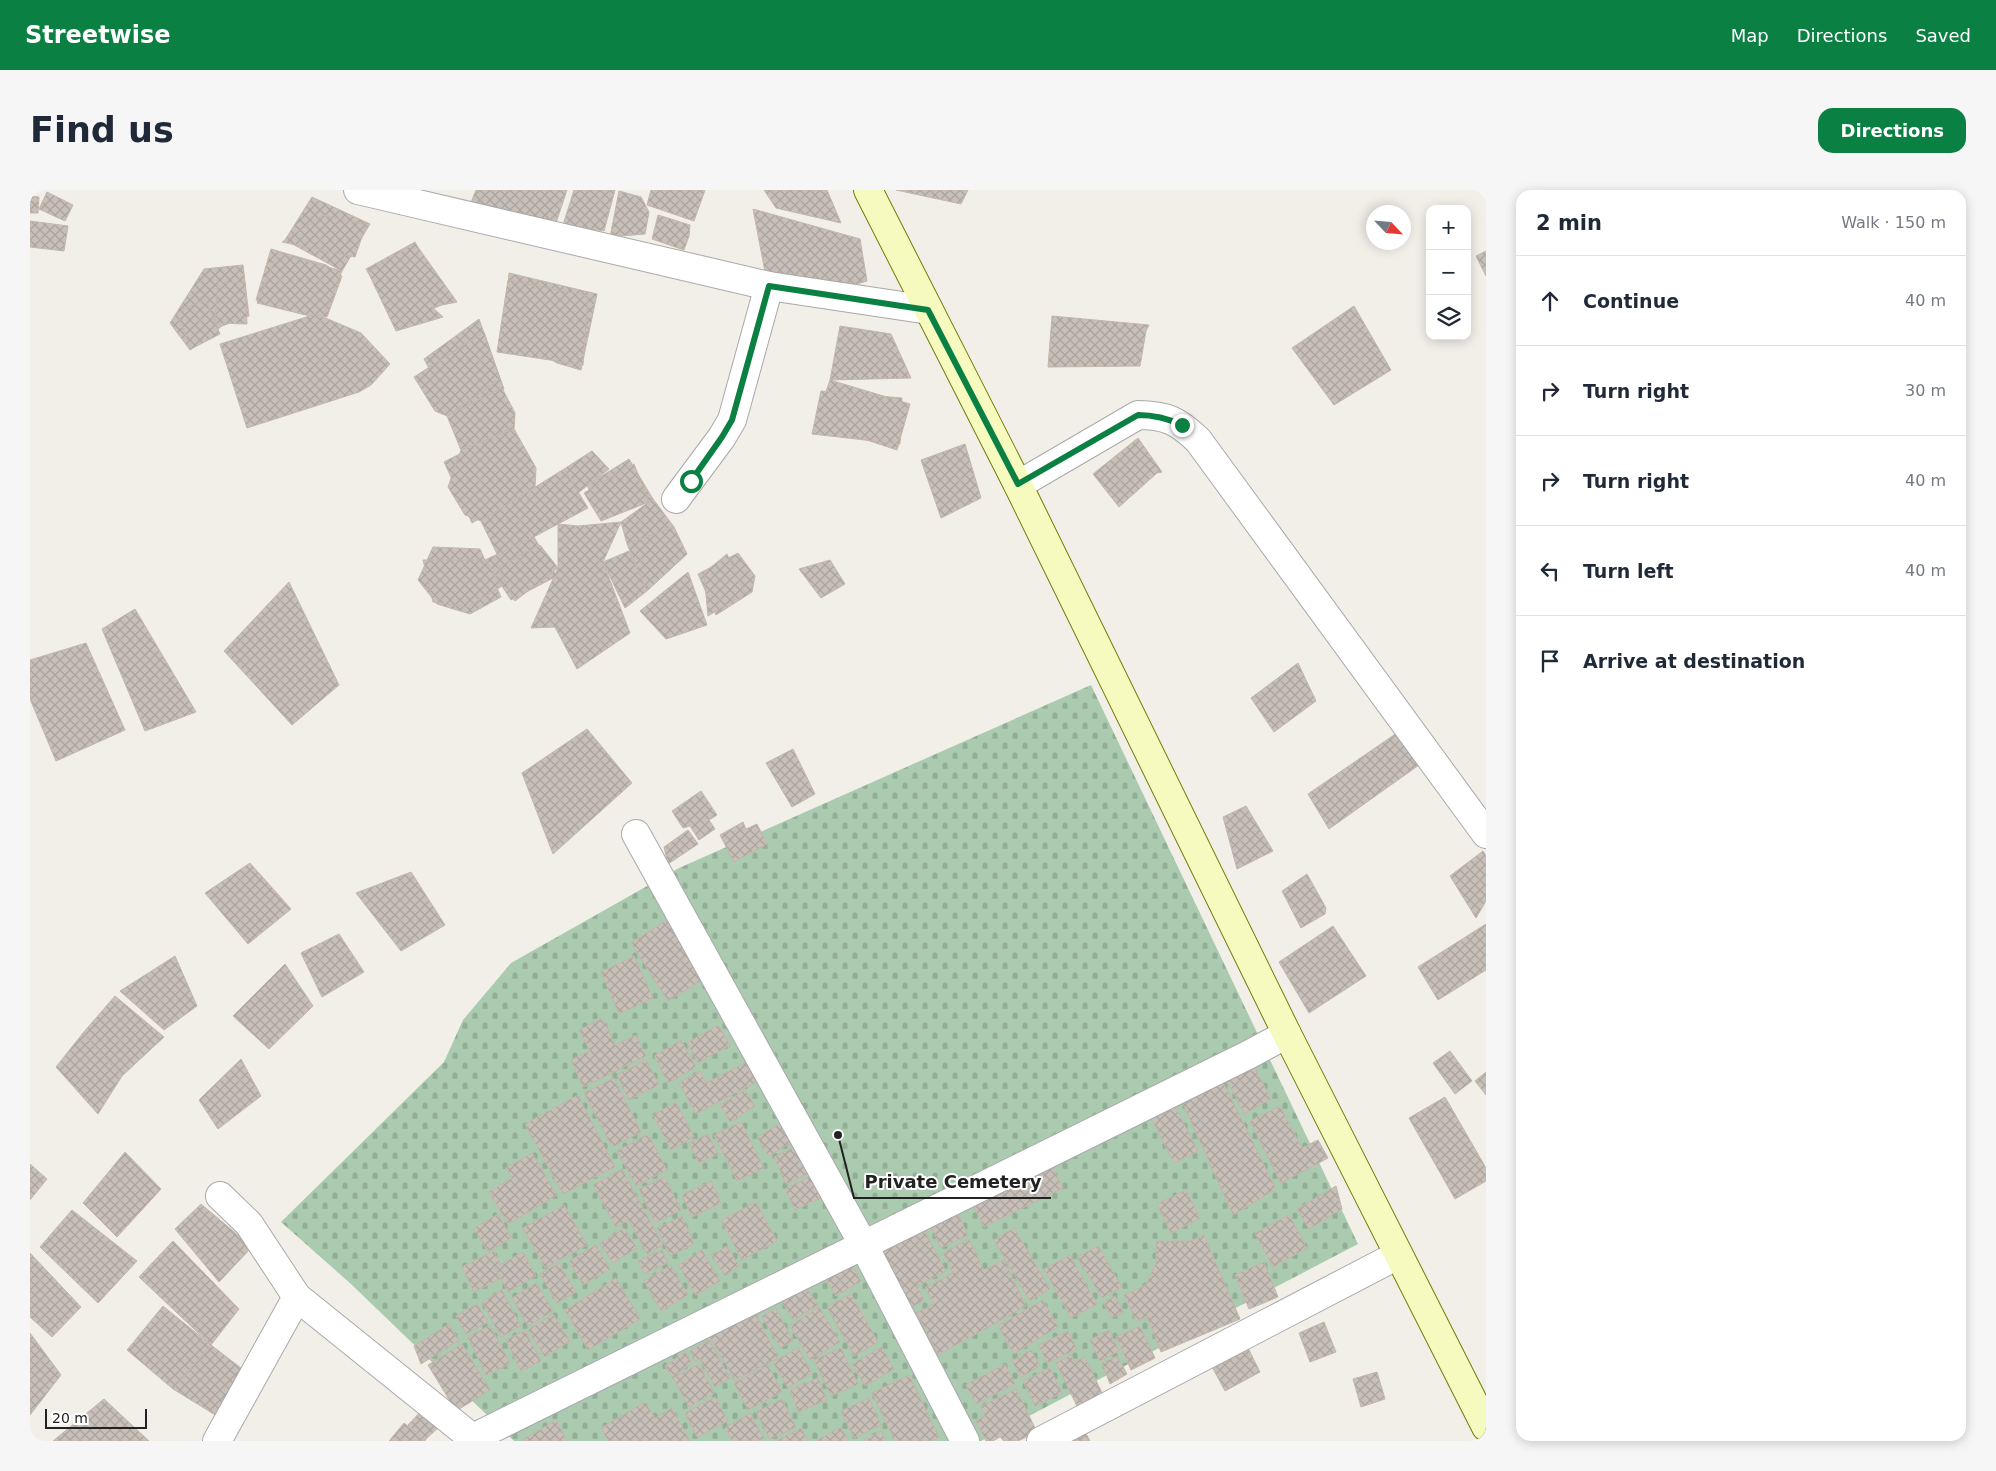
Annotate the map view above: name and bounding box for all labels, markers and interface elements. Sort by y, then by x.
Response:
text: Streetwise [25,21,171,49]
text: Map [1731,25,1769,46]
text: Directions [1797,25,1887,46]
text: Saved [1915,25,1971,46]
button: Directions [1818,108,1966,153]
text: Find us [30,110,174,150]
north arrow [1366,205,1411,250]
map controls [1426,205,1471,340]
button: + [1426,205,1471,250]
text: 2 min [1536,211,1602,235]
text: Walk · 150 m [1841,213,1946,232]
button: − [1426,250,1471,295]
icon: ahead [1536,287,1564,315]
text: Continue [1583,290,1679,312]
text: 40 m [1905,291,1946,310]
button: layers [1426,295,1471,340]
icon: right [1536,377,1564,405]
text: Turn right [1583,380,1689,402]
text: 30 m [1905,381,1946,400]
route end [1171,414,1194,437]
icon: right [1536,467,1564,495]
route start [680,470,703,493]
text: Turn right [1583,470,1689,492]
text: 40 m [1905,471,1946,490]
icon: left [1536,557,1564,585]
text: Turn left [1583,560,1674,582]
text: 40 m [1905,561,1946,580]
icon: arrive [1536,647,1564,675]
text: Arrive at destination [1583,650,1805,672]
callout: Private Cemetery [854,1165,1051,1198]
text: Private Cemetery [864,1171,1042,1192]
scale bar [45,1406,148,1429]
text: 20 m [52,1410,88,1426]

